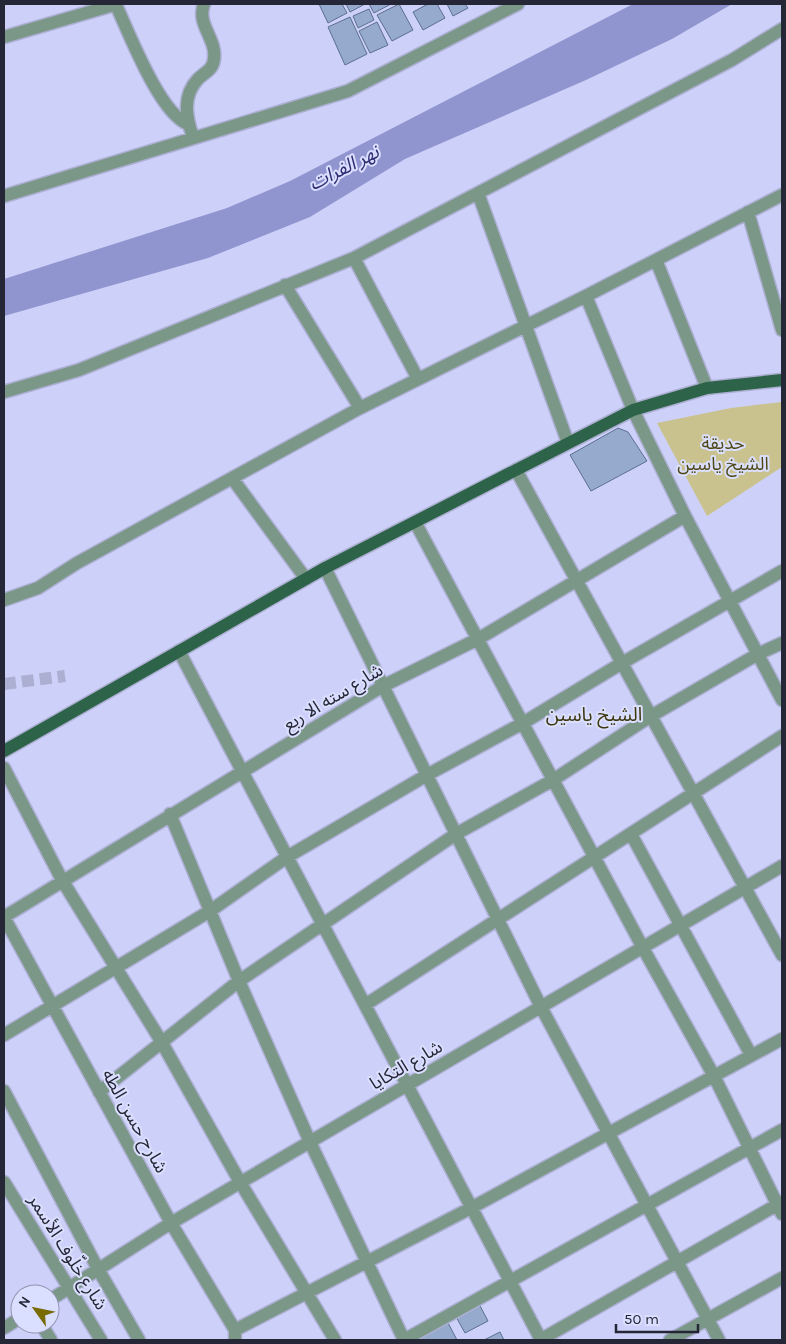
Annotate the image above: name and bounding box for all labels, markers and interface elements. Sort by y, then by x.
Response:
water label: نهر الفرات [305,140,384,195]
park label: حديقة الشيخ ياسين [677,432,769,477]
street label: شارع سته الا ربع [279,659,389,738]
district label: الشيخ ياسين [546,704,642,729]
street label: شارع التكايا [366,1035,448,1097]
street label: شارح حسن الطه [96,1065,173,1178]
street label: شارع خلّوف الأسمر [21,1187,115,1315]
north arrow [10,1284,60,1334]
text: N [15,1293,34,1311]
scale bar [616,1302,698,1334]
text: 50 m [624,1310,659,1328]

